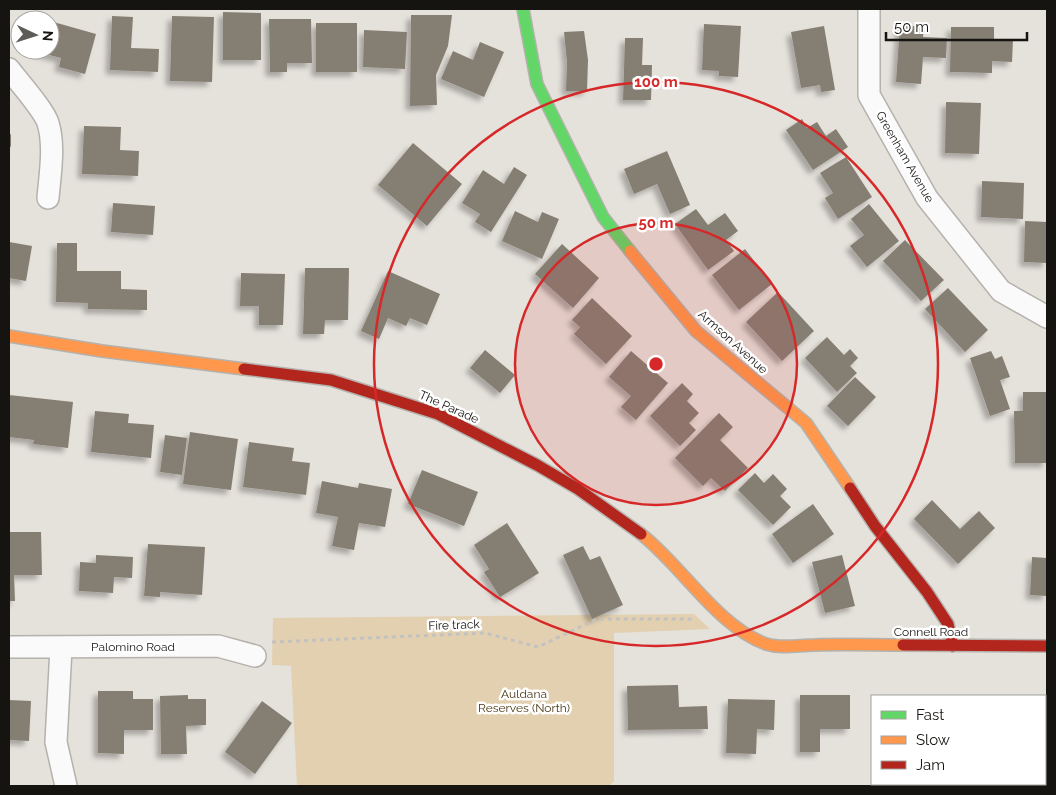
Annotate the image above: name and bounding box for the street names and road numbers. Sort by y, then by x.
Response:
street label: Greenham Avenue [873,109,937,205]
street label: Armson Avenue [696,307,770,377]
street label: The Parade [417,388,481,426]
street label: Fire track [428,617,481,633]
street label: Connell Road [894,625,968,639]
street label: Palomino Road [91,640,175,654]

